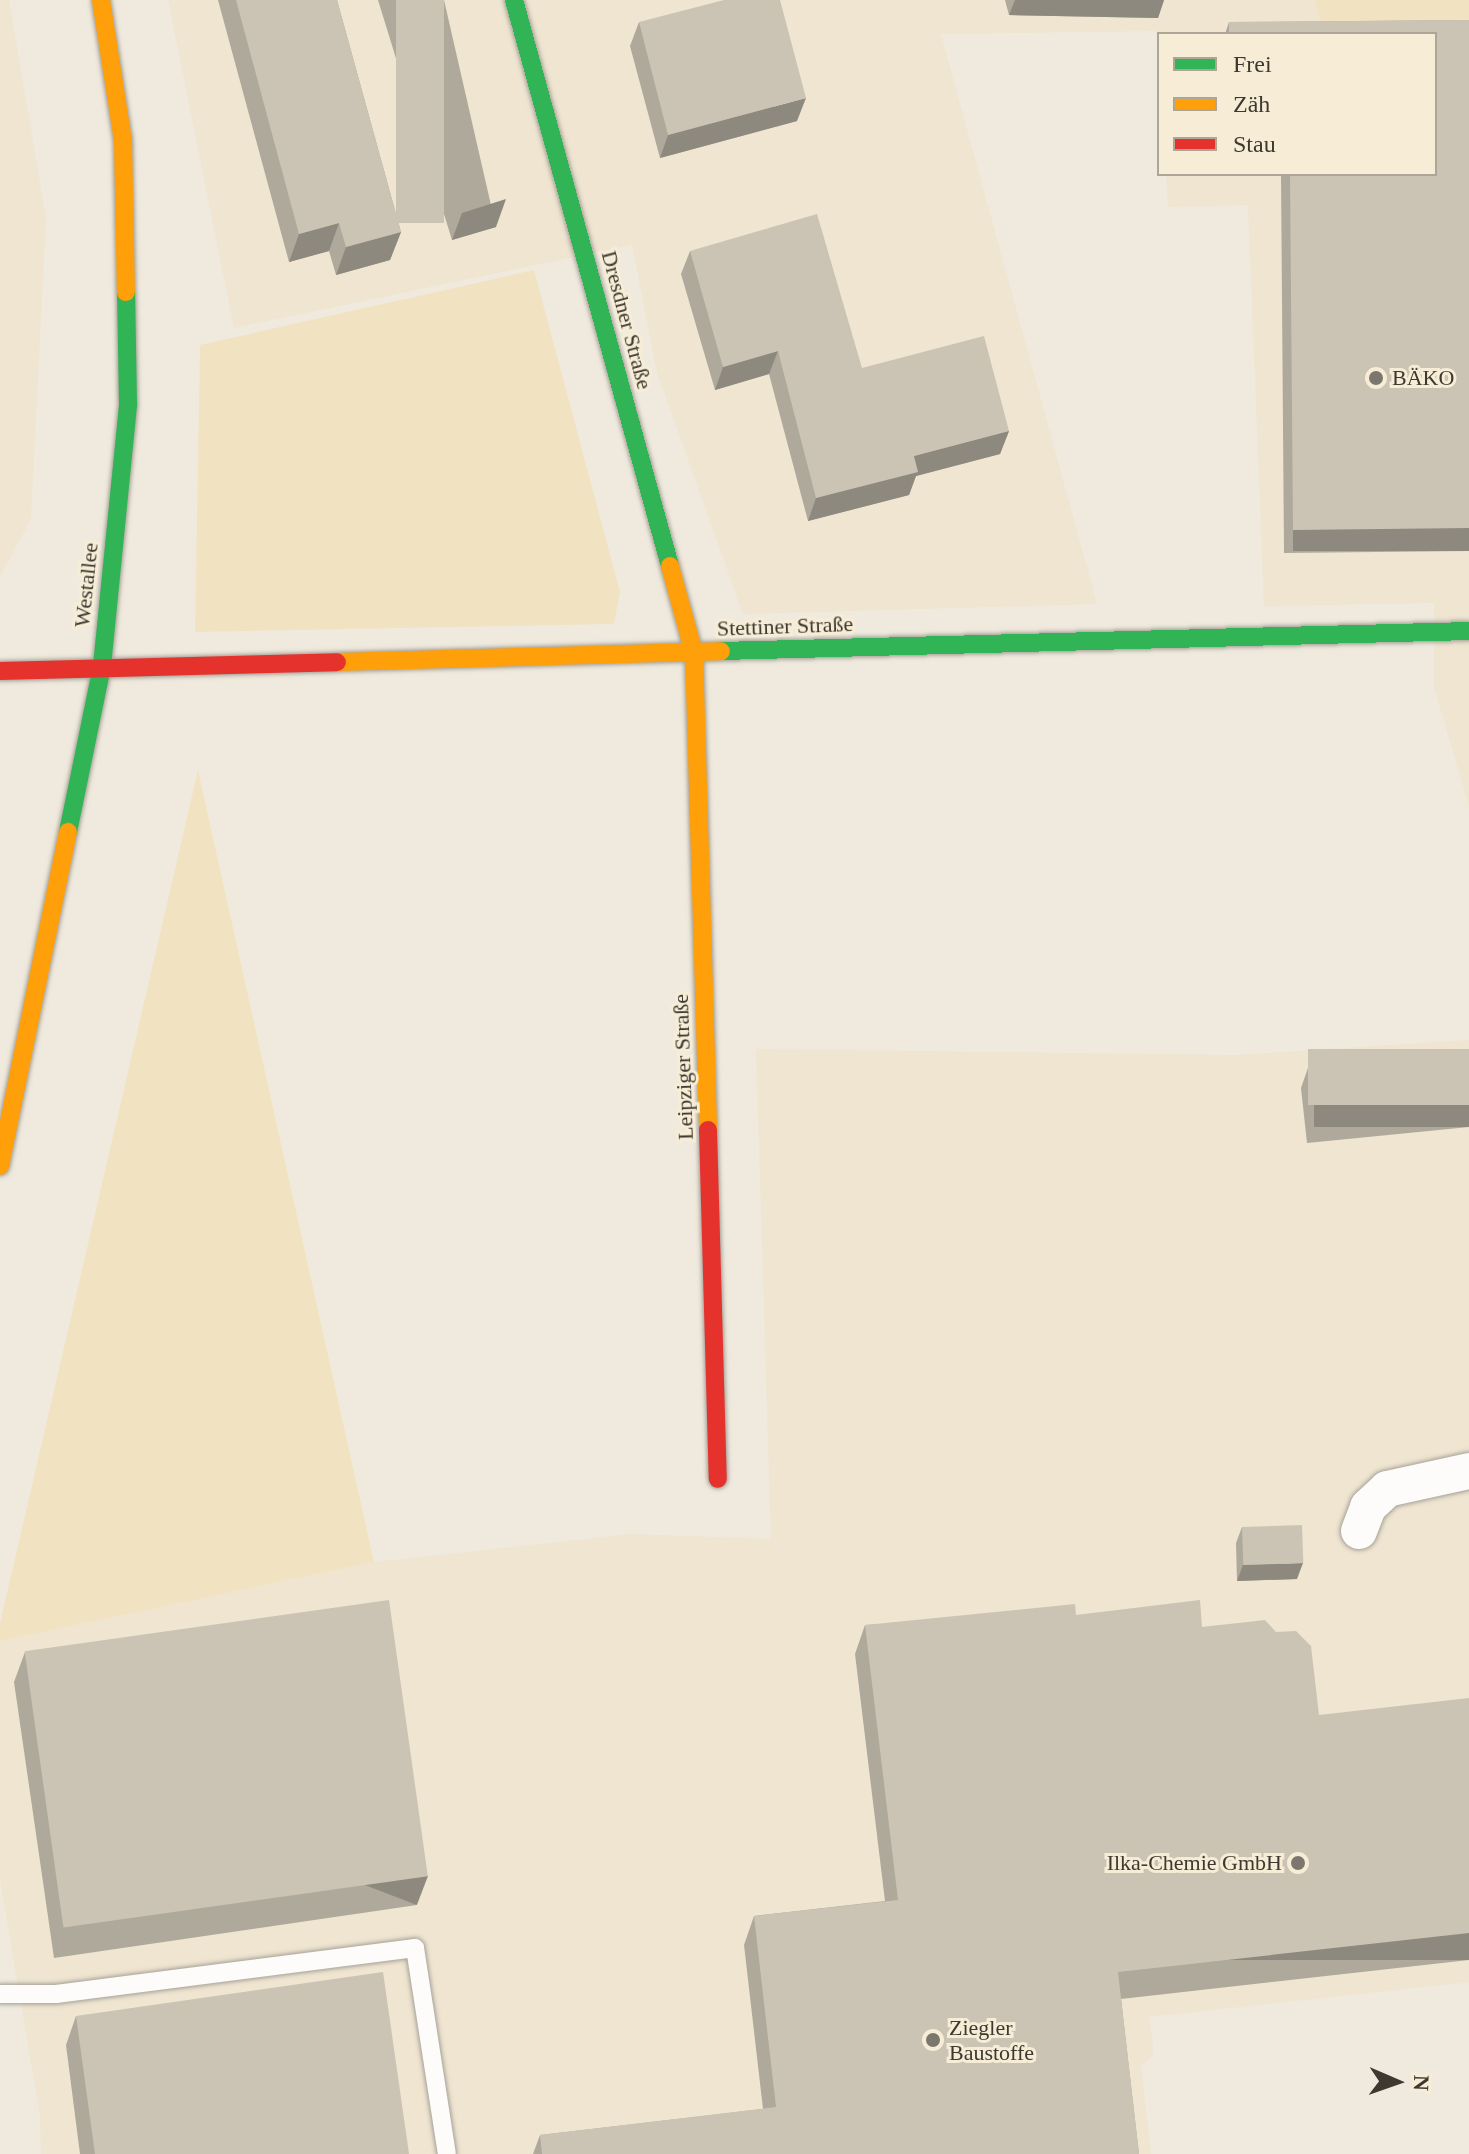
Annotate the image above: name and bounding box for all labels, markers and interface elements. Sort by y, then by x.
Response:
legend [1157,32,1437,176]
text: Frei [1233,51,1272,77]
text: Zäh [1233,91,1270,117]
text: Stau [1233,131,1276,157]
street label: Dresdner Straße [596,248,658,392]
place label: BÄKO [1392,365,1454,391]
marker: BÄKO [1367,369,1385,387]
street label: Westallee [68,541,104,629]
street label: Stettiner Straße [716,610,854,642]
street label: Leipziger Straße [667,994,699,1140]
place label: Ilka-Chemie GmbH [1107,1850,1282,1876]
marker: Ilka-Chemie GmbH [1289,1854,1307,1872]
place label: Ziegler Baustoffe [949,2014,1034,2066]
marker: Ziegler Baustoffe [924,2031,942,2049]
north arrow [1357,2042,1437,2122]
text: N [1409,2074,1434,2091]

